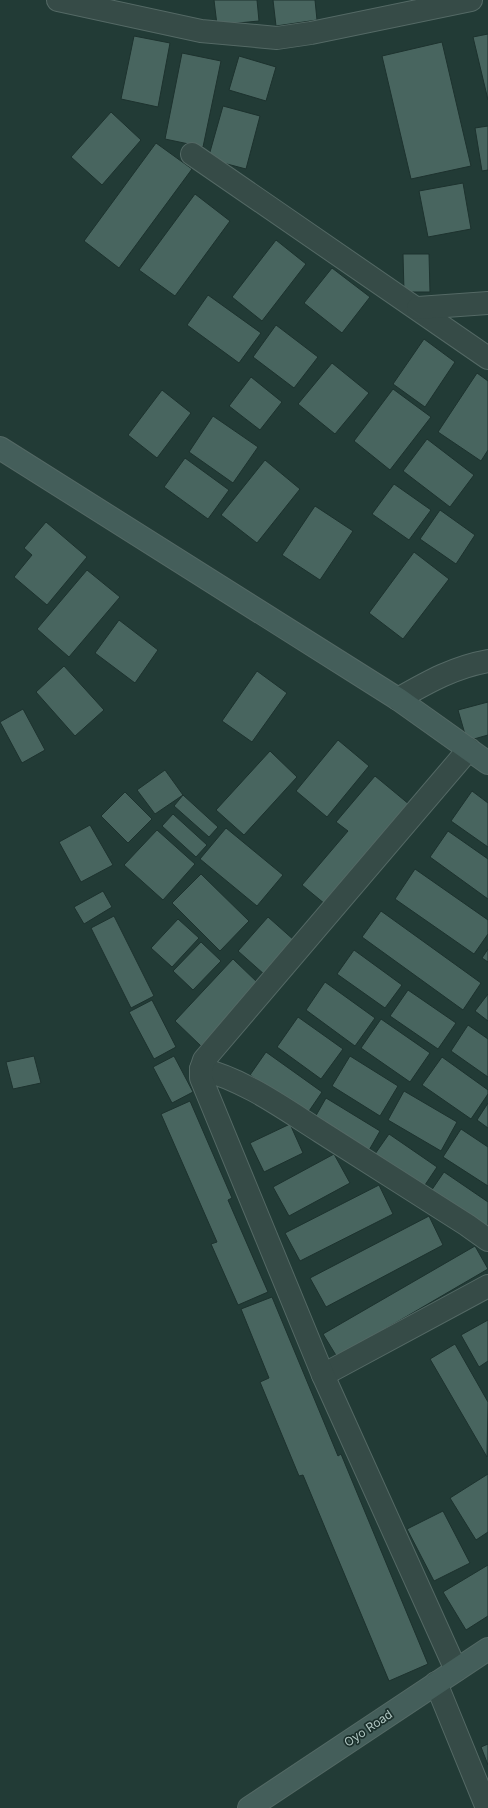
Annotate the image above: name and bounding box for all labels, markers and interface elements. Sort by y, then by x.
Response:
street label: Oyo Road [341,1706,395,1750]

